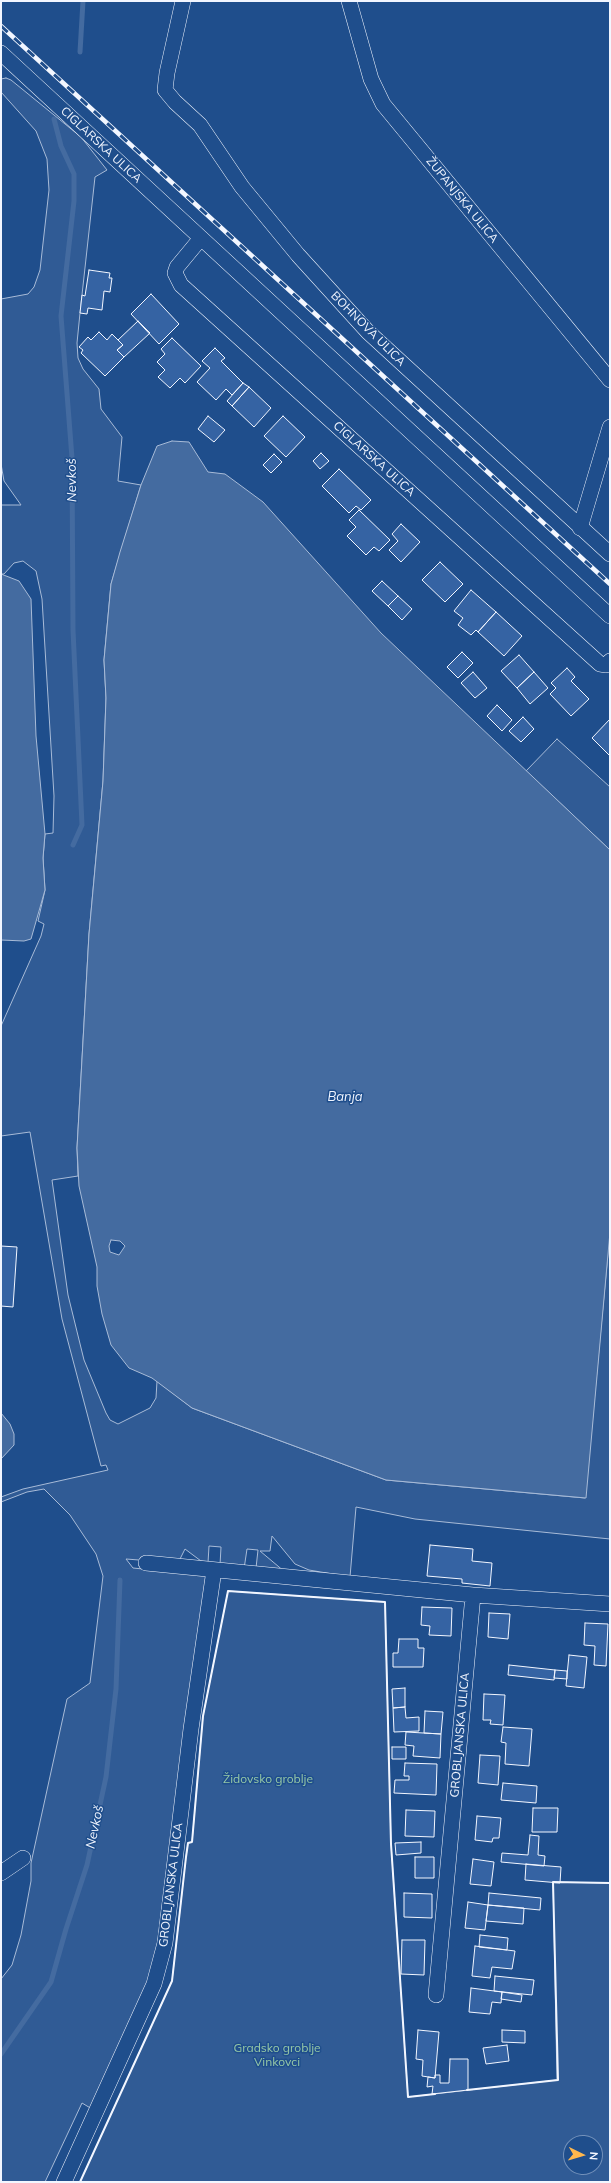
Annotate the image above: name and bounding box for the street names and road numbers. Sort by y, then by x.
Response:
street label: CIGLARSKA ULICA [58,104,144,186]
street label: ŽUPANJSKA ULICA [423,154,501,246]
street label: BOHNOVA ULICA [328,289,408,369]
street label: CIGLARSKA ULICA [330,418,418,500]
street label: GROBLJANSKA ULICA [447,1672,473,1798]
street label: GROBLJANSKA ULICA [156,1822,186,1948]

